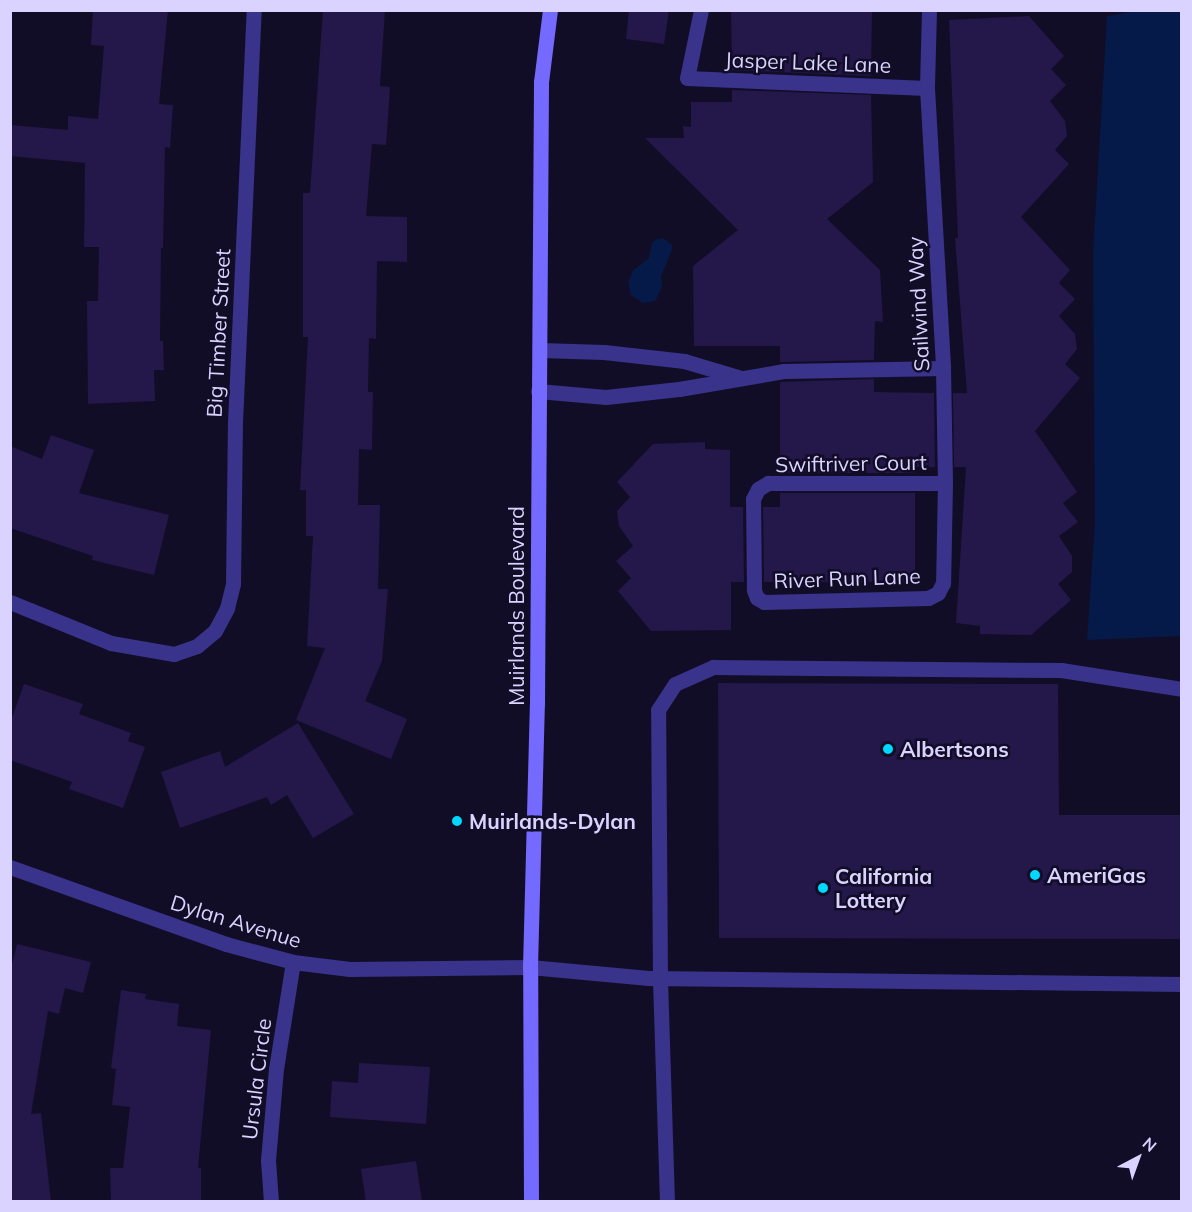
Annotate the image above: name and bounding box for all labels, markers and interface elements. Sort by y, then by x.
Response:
street label: Jasper Lake Lane [724,47,892,77]
street label: Sailwind Way [902,236,934,372]
street label: Big Timber Street [201,248,235,418]
street label: Swiftriver Court [775,449,927,477]
street label: Muirlands Boulevard [503,506,529,706]
street label: River Run Lane [773,563,921,593]
place label: Albertsons [900,736,1009,762]
marker: Albertsons [881,742,895,756]
place label: Muirlands-Dylan [469,808,636,834]
marker: Muirlands-Dylan [450,814,464,828]
place label: AmeriGas [1047,862,1146,888]
place label: California Lottery [835,863,932,913]
marker: AmeriGas [1028,868,1042,882]
marker: California Lottery [816,881,830,895]
street label: Dylan Avenue [168,889,304,953]
street label: Ursula Circle [236,1017,276,1141]
north arrow [1108,1128,1168,1188]
text: N [1139,1133,1161,1156]

